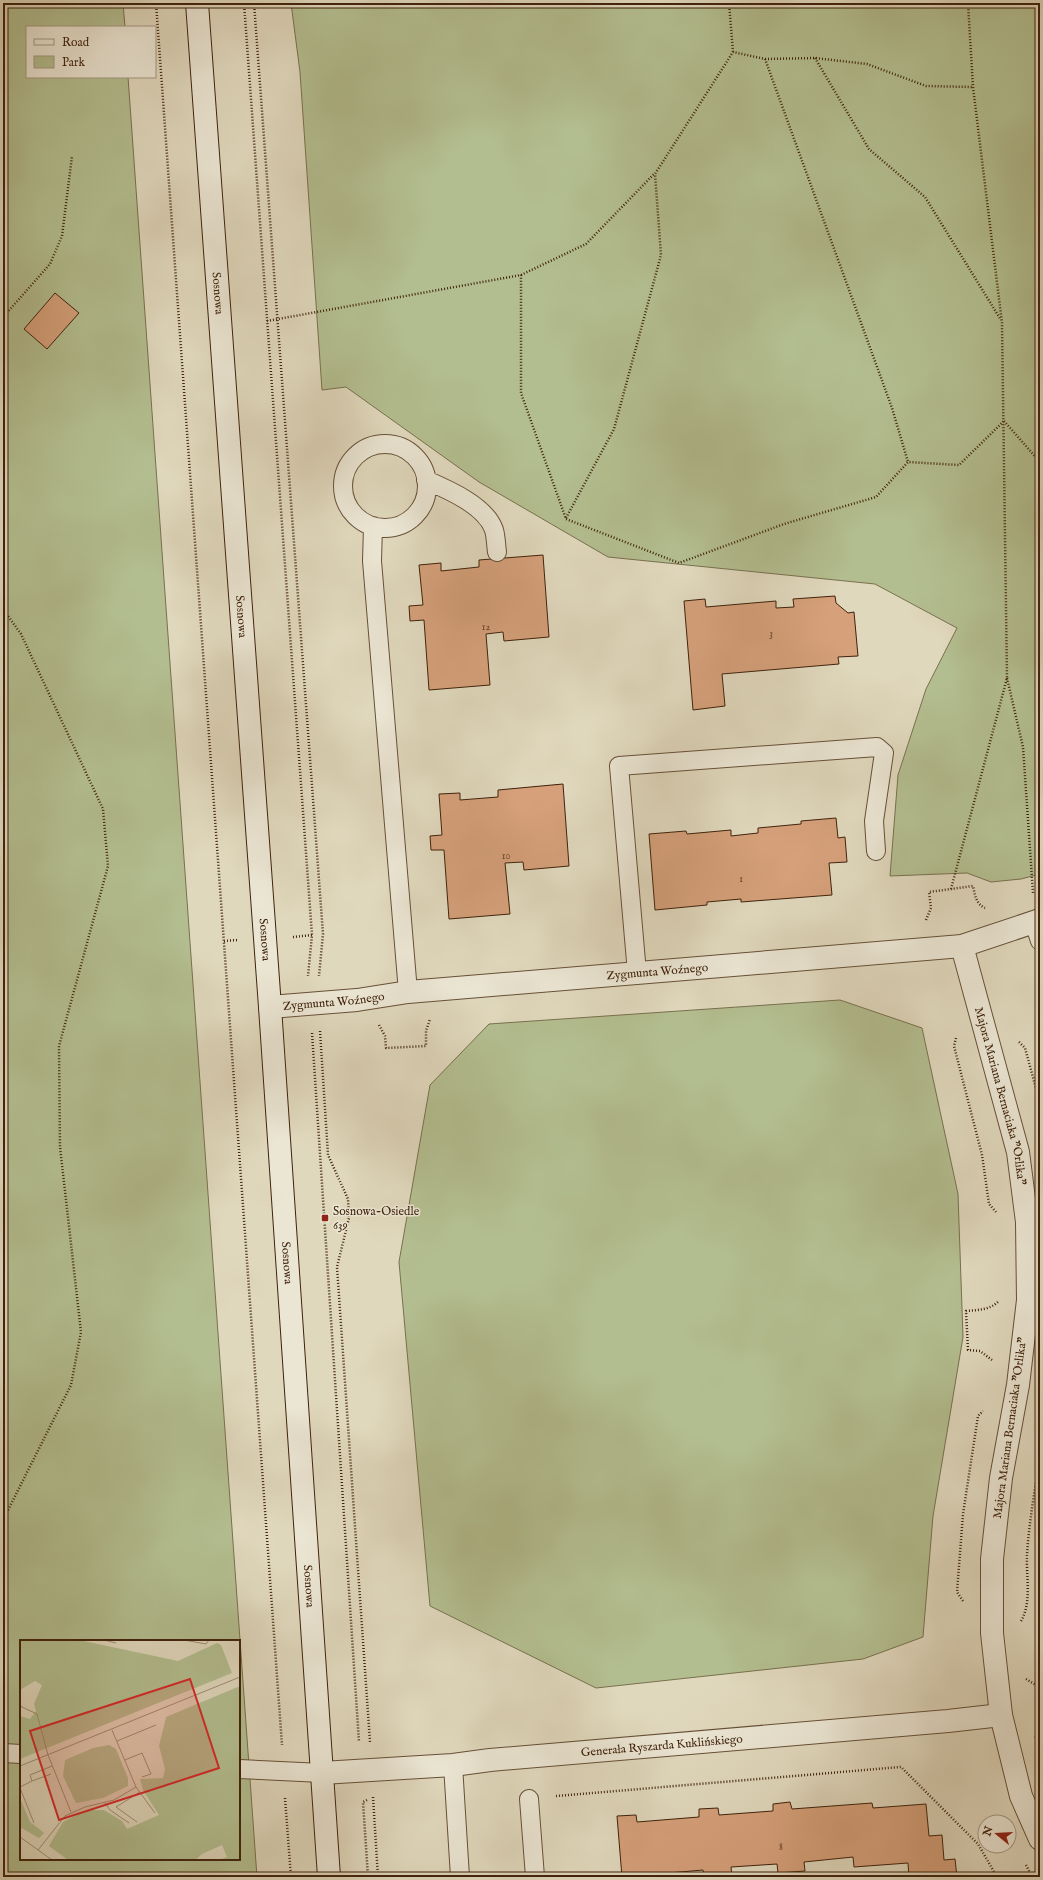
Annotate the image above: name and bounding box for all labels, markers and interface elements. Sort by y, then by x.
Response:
legend [26,26,156,78]
text: Road [62,35,90,50]
text: Park [62,55,85,70]
street label: Sosnowa [209,271,227,316]
street label: Sosnowa [233,595,251,639]
house number: 12 [482,621,491,634]
house number: 3 [769,628,773,641]
house number: 10 [502,850,510,863]
house number: 1 [739,873,743,886]
street label: Sosnowa [256,918,274,962]
street label: Zygmunta Woźnego [606,960,709,983]
street label: Zygmunta Woźnego [282,988,386,1013]
street label: Majora Mariana Bernaciaka "Orlika" [971,1005,1030,1186]
place label: Sosnowa-Osiedle 639 [333,1204,420,1233]
marker: Sosnowa-Osiedle 639 [320,1213,330,1223]
street label: Sosnowa [278,1241,296,1285]
street label: Majora Mariana Bernaciaka "Orlika" [990,1336,1030,1520]
street label: Sosnowa [300,1564,318,1609]
inset map [20,1640,240,1860]
street label: Generała Ryszarda Kuklińskiego [580,1731,744,1760]
north arrow [977,1814,1017,1854]
text: N [980,1824,997,1839]
house number: 8 [779,1841,783,1854]

